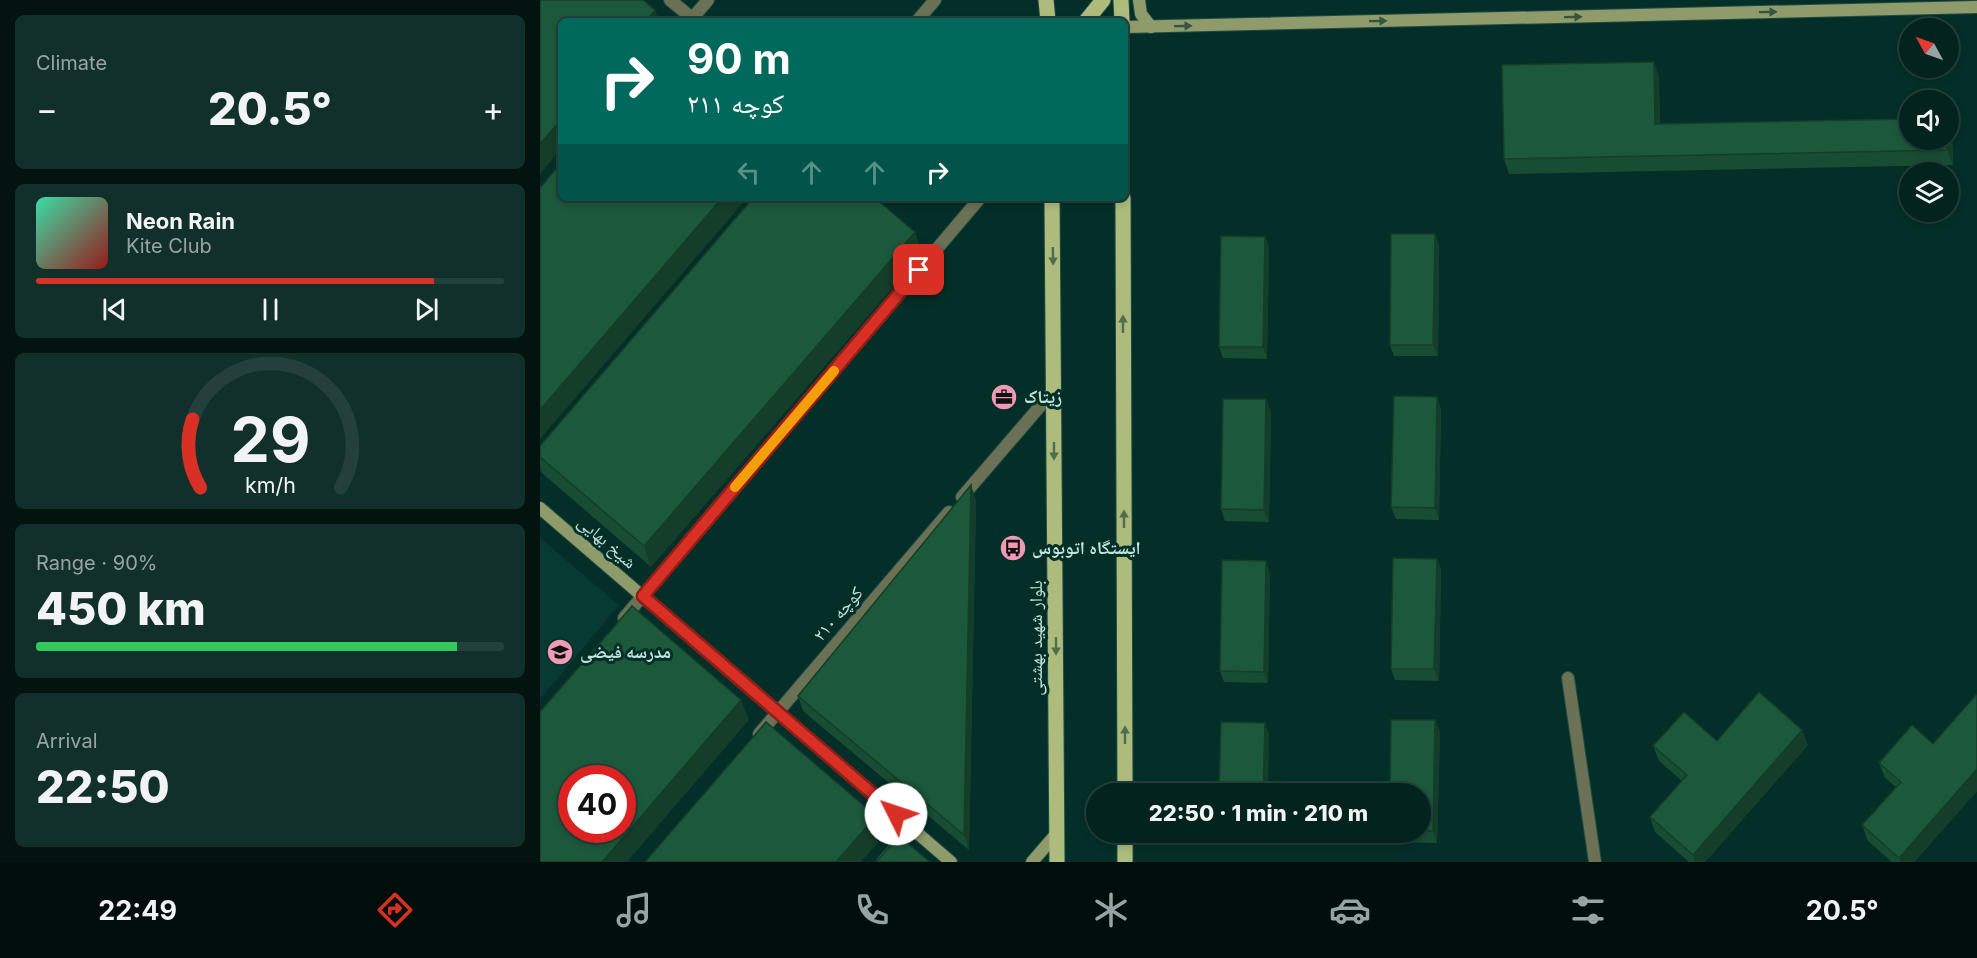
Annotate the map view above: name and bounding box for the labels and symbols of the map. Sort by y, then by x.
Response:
one-way arrow [1759,7,1778,17]
one-way arrow [1564,12,1583,21]
one-way arrow [1369,16,1388,26]
north arrow [1899,18,1959,78]
one-way arrow [1174,21,1193,31]
pin [893,244,944,295]
one-way arrow [1048,247,1058,266]
one-way arrow [1119,315,1128,334]
office icon: زیتاک [989,382,1019,412]
place label: زیتاک [1024,386,1062,407]
one-way arrow [1050,442,1059,461]
one-way arrow [1119,510,1129,529]
street label: شیخ بهایی [573,511,641,574]
bus stop icon: ایستگاه اتوبوس [998,533,1028,563]
place label: ایستگاه اتوبوس [1032,537,1141,559]
street label: بلوار شهید بهشتی [1025,580,1047,696]
street label: کوچه ۲۱۰ [808,582,868,645]
school or university icon: مدرسه فیضی [545,637,575,667]
one-way arrow [1051,637,1061,656]
place label: مدرسه فیضی [580,641,671,663]
one-way arrow [1120,726,1130,745]
speed limit sign: 40 [558,765,636,843]
position arrow [864,782,928,846]

